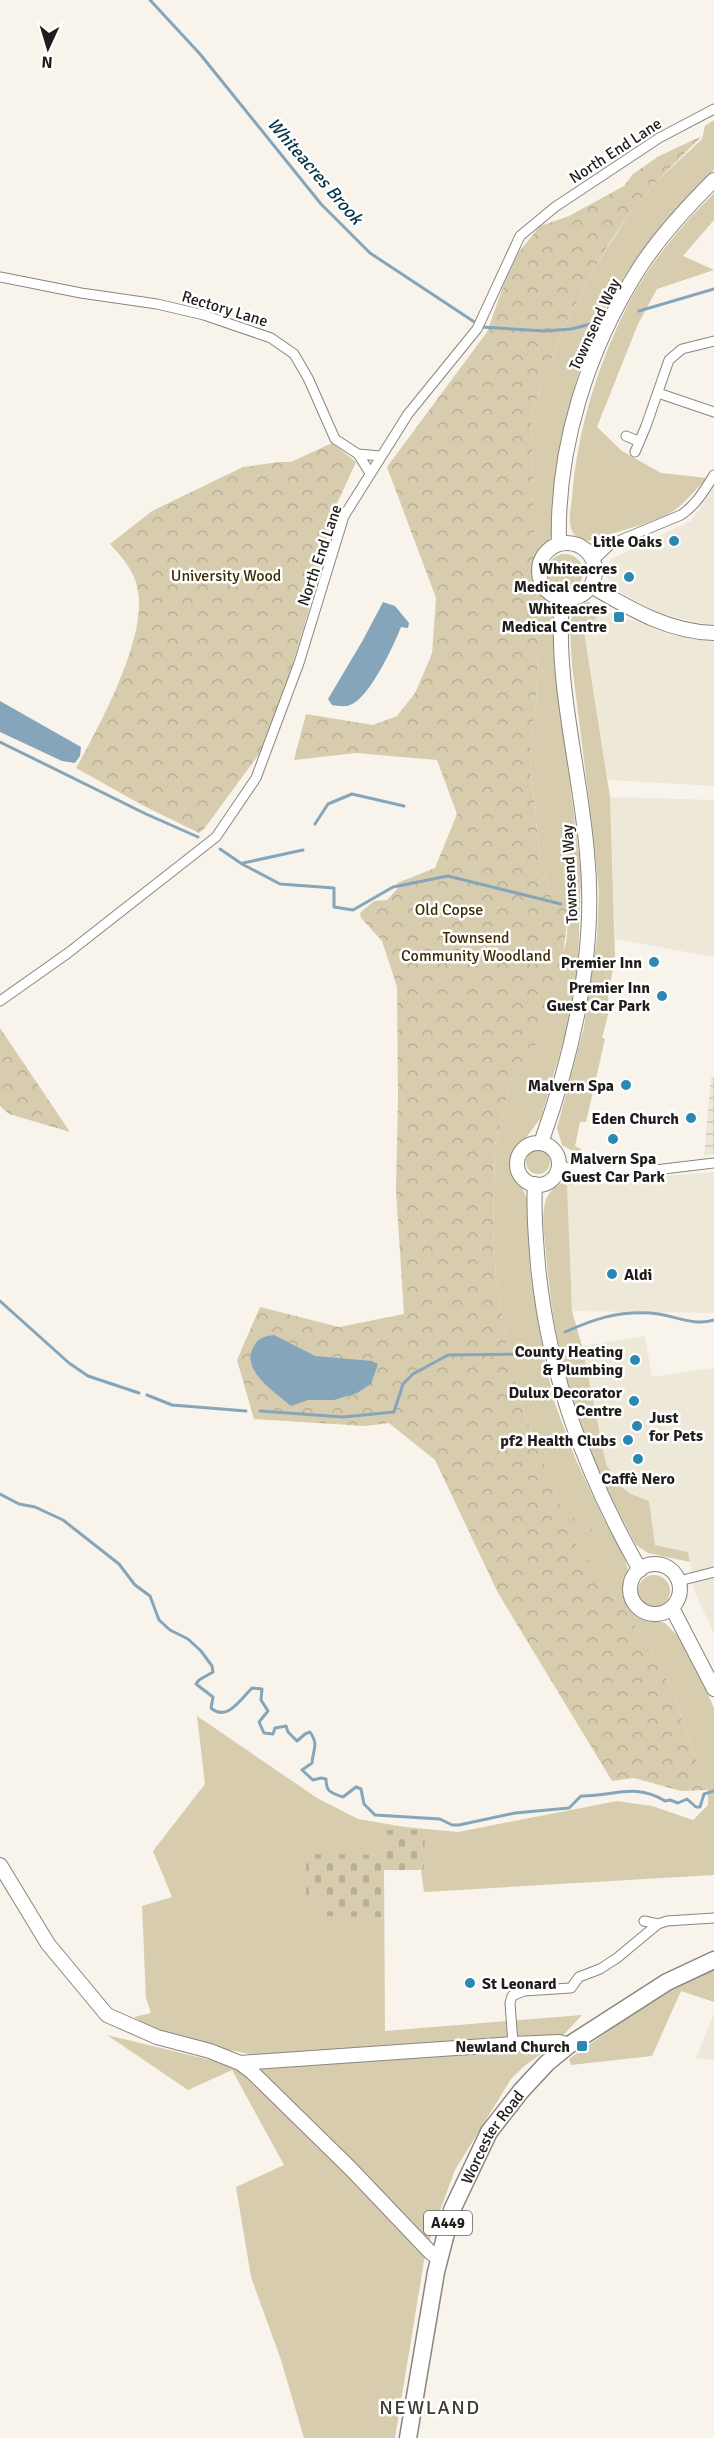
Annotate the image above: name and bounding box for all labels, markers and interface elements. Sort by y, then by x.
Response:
north arrow [18,18,78,78]
text: N [41,52,53,72]
water label: Whiteacres Brook [263,113,369,230]
street label: North End Lane [566,114,665,188]
street label: Townsend Way [565,275,625,374]
street label: Rectory Lane [179,286,270,332]
street label: North End Lane [293,502,347,609]
place label: Litle Oaks [593,532,662,552]
marker: Litle Oaks [667,534,681,548]
place label: Whiteacres Medical centre [514,559,617,597]
park label: University Wood [171,566,281,586]
marker: Whiteacres Medical centre [622,570,636,584]
place label: Whiteacres Medical Centre [502,599,607,637]
marker: Whiteacres Medical Centre [612,610,626,624]
street label: Townsend Way [557,823,583,924]
park label: Old Copse [415,900,483,920]
park label: Townsend Community Woodland [401,928,551,966]
place label: Premier Inn [561,953,642,973]
marker: Premier Inn [647,955,661,969]
place label: Premier Inn Guest Car Park [546,978,651,1016]
marker: Premier Inn Guest Car Park [655,989,669,1003]
place label: Malvern Spa [528,1076,614,1096]
marker: Malvern Spa [619,1078,633,1092]
place label: Eden Church [592,1109,679,1129]
marker: Eden Church [684,1111,698,1125]
marker: Malvern Spa Guest Car Park [606,1132,620,1146]
place label: Malvern Spa Guest Car Park [561,1149,665,1187]
place label: Aldi [624,1265,652,1285]
marker: Aldi [605,1267,619,1281]
place label: County Heating & Plumbing [515,1342,623,1380]
marker: County Heating & Plumbing [628,1353,642,1367]
place label: Dulux Decorator Centre [508,1383,623,1421]
marker: Dulux Decorator Centre [627,1394,641,1408]
place label: Just for Pets [648,1408,703,1446]
marker: Just for Pets [630,1419,644,1433]
place label: pf2 Health Clubs [500,1431,616,1451]
marker: pf2 Health Clubs [621,1433,635,1447]
marker: Caffè Nero [631,1452,645,1466]
place label: Caffè Nero [601,1469,675,1489]
place label: St Leonard [482,1974,557,1994]
marker: St Leonard [463,1976,477,1990]
place label: Newland Church [455,2037,570,2057]
marker: Newland Church [575,2039,589,2053]
street label: Worcester Road [457,2087,529,2187]
road number: A449 [424,2211,472,2235]
district label: NEWLAND [379,2395,481,2420]

